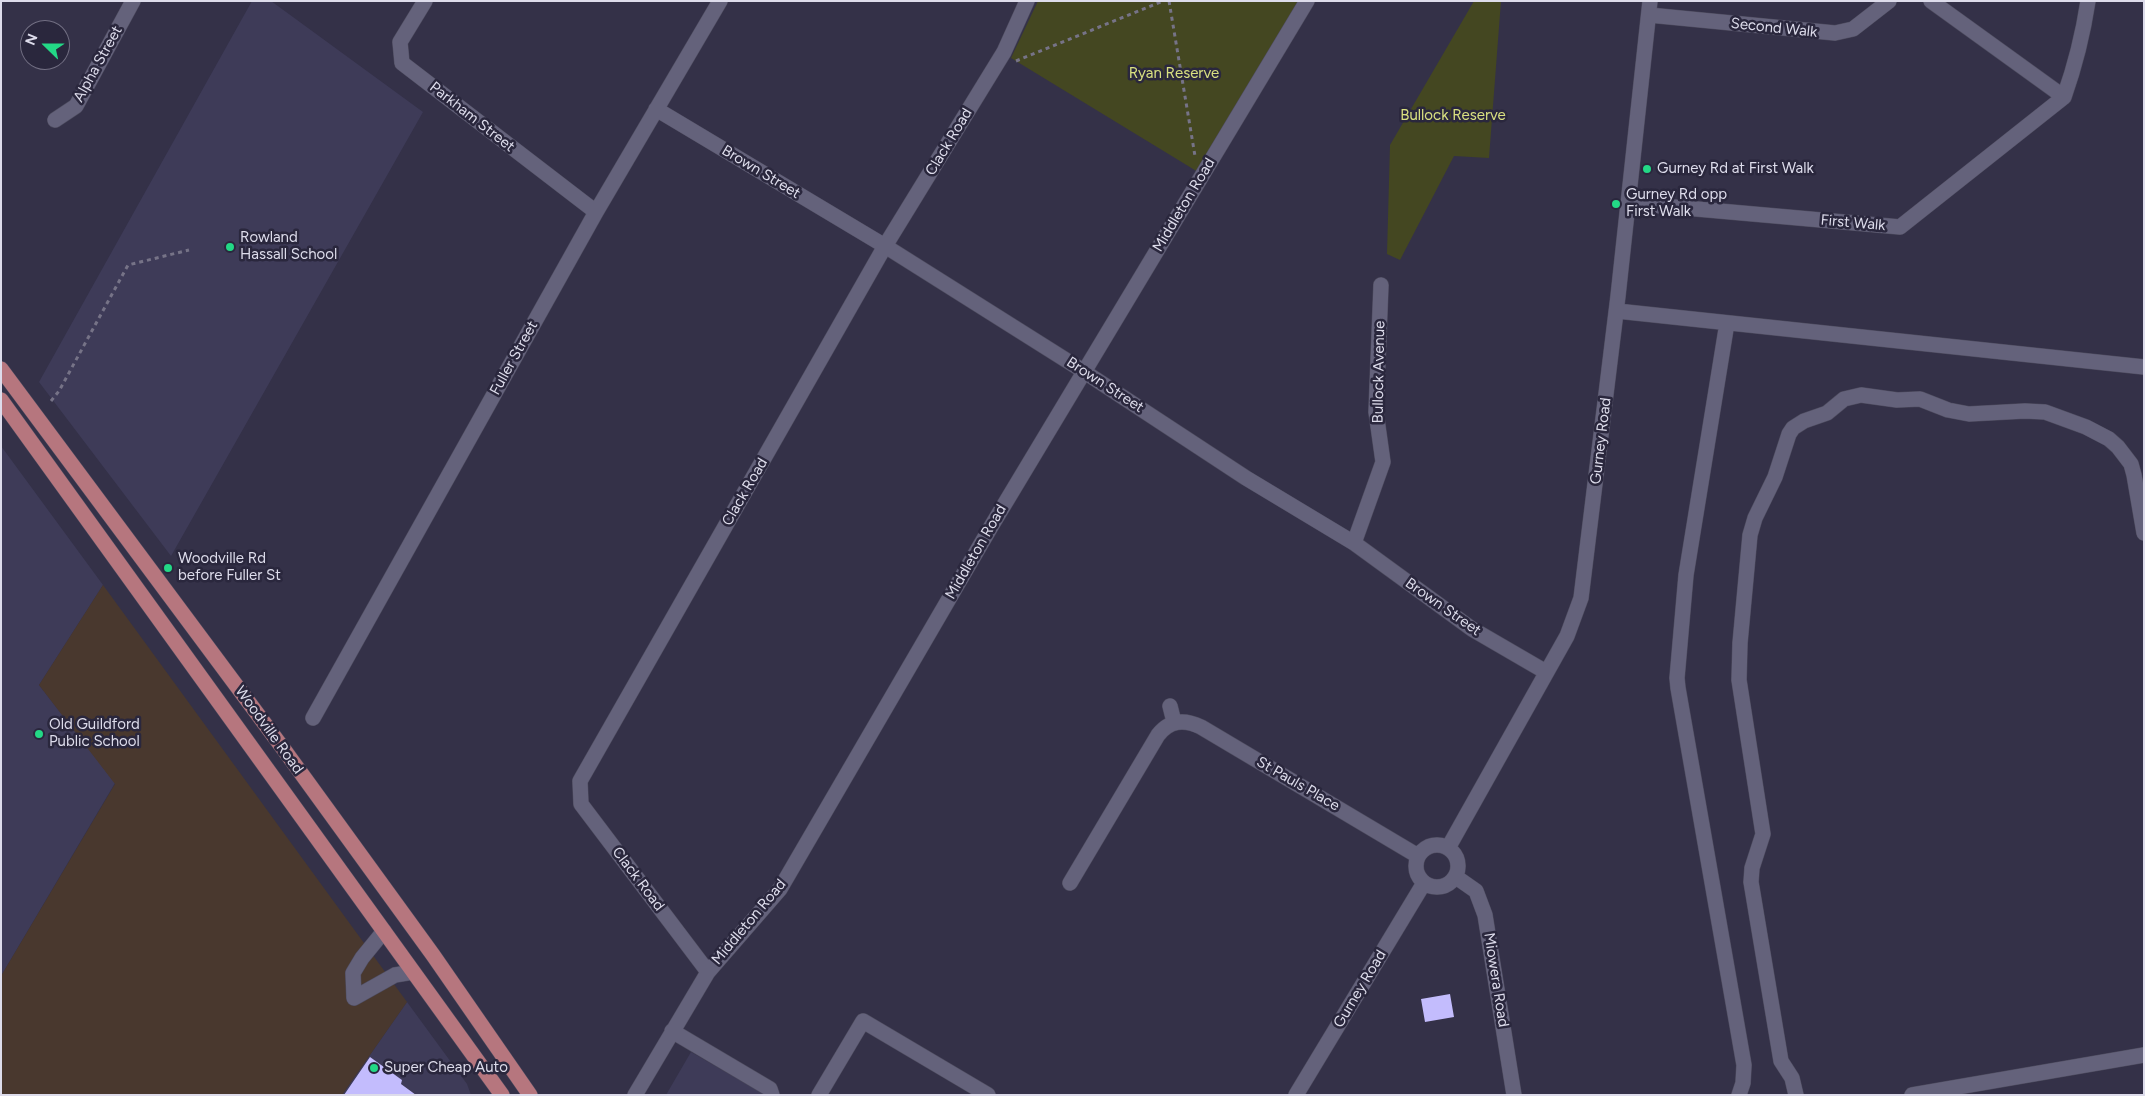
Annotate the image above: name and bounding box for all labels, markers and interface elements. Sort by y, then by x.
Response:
street label: Second Walk [1730,14,1818,42]
north arrow [20,20,70,70]
street label: Alpha Street [70,23,126,105]
text: N [22,31,41,48]
park label: Ryan Reserve [1129,65,1219,83]
street label: Parkham Street [426,78,518,156]
street label: Clack Road [922,105,976,179]
park label: Bullock Reserve [1400,107,1506,125]
street label: Brown Street [718,141,804,203]
street label: Middleton Road [1149,155,1219,255]
place label: Gurney Rd at First Walk [1657,160,1814,178]
marker: Gurney Rd at First Walk [1641,163,1653,175]
place label: Gurney Rd opp First Walk [1626,186,1727,221]
marker: Gurney Rd opp First Walk [1610,198,1622,210]
street label: First Walk [1820,211,1886,235]
place label: Rowland Hassall School [240,229,337,264]
marker: Rowland Hassall School [224,241,236,253]
street label: Fuller Street [486,318,542,398]
street label: Bullock Avenue [1369,321,1389,423]
street label: Brown Street [1063,353,1147,417]
street label: Gurney Road [1587,397,1615,485]
street label: Clack Road [718,455,772,529]
street label: Middleton Road [942,502,1010,602]
place label: Woodville Rd before Fuller St [178,550,281,585]
marker: Woodville Rd before Fuller St [162,562,174,574]
street label: Brown Street [1402,574,1484,640]
street label: Woodville Road [231,683,307,777]
place label: Old Guildford Public School [49,716,140,751]
marker: Old Guildford Public School [33,728,45,740]
street label: St Pauls Place [1253,753,1343,815]
street label: Clack Road [608,843,668,915]
street label: Middleton Road [708,876,790,968]
street label: Miowera Road [1480,931,1512,1029]
street label: Gurney Road [1330,947,1390,1031]
place label: Super Cheap Auto [384,1059,508,1077]
marker: Super Cheap Auto [368,1062,380,1074]

